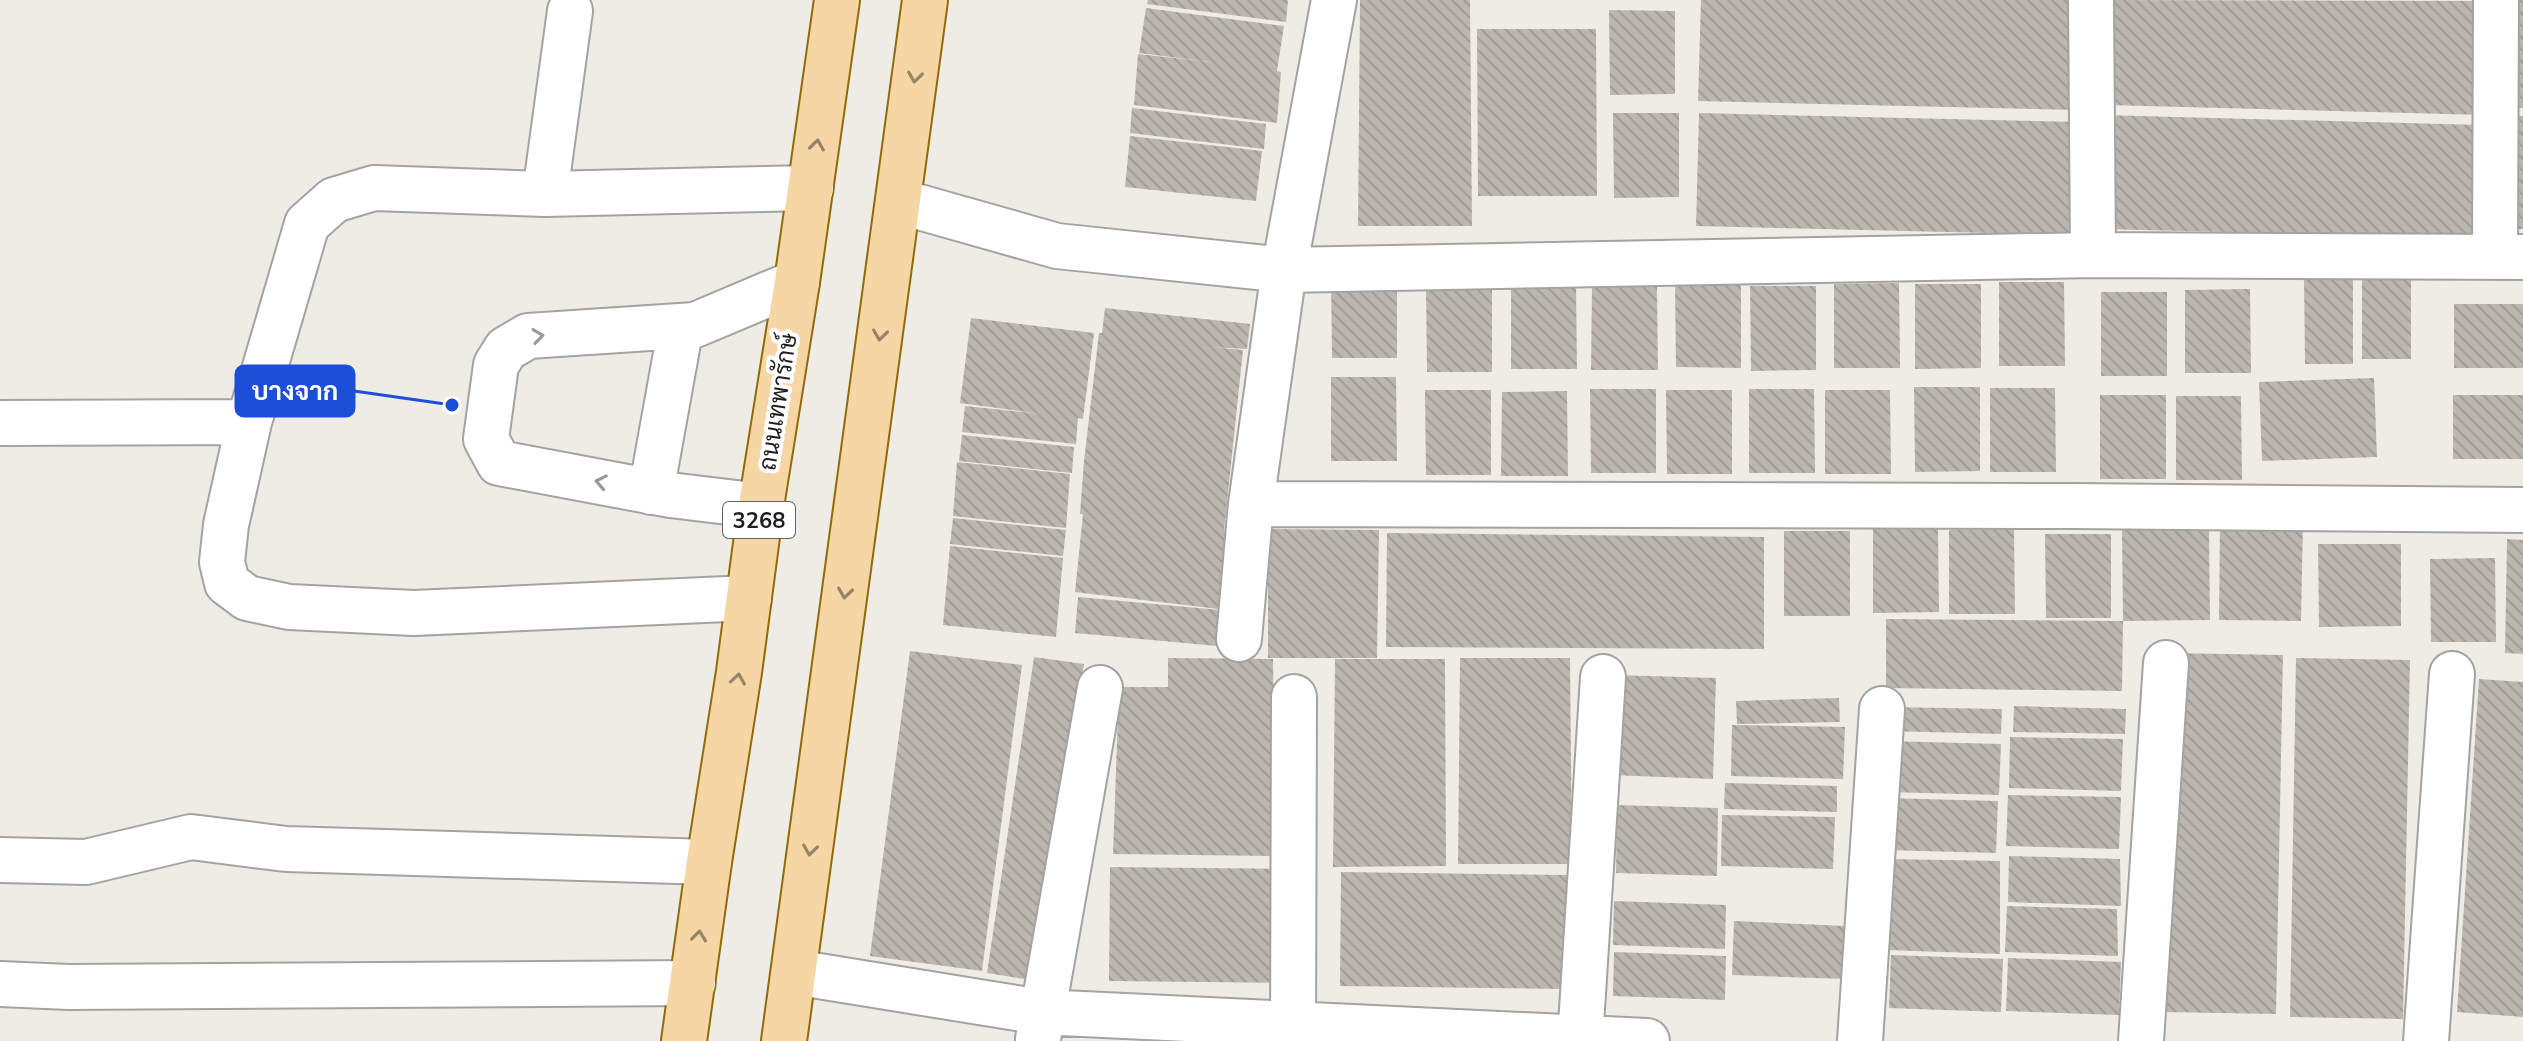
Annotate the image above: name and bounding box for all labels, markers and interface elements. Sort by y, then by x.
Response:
one-way arrow [907,70,924,84]
one-way arrow [808,138,825,152]
one-way arrow [532,328,545,345]
one-way arrow [872,328,889,342]
street label: ถนนเทพารักษ์ [751,330,805,473]
callout: บางจาก [236,366,354,416]
text: บางจาก [252,374,338,409]
one-way arrow [594,475,608,492]
road number: 3268 [723,502,795,538]
one-way arrow [837,586,854,599]
one-way arrow [728,672,745,686]
one-way arrow [802,843,819,857]
one-way arrow [690,929,707,943]

